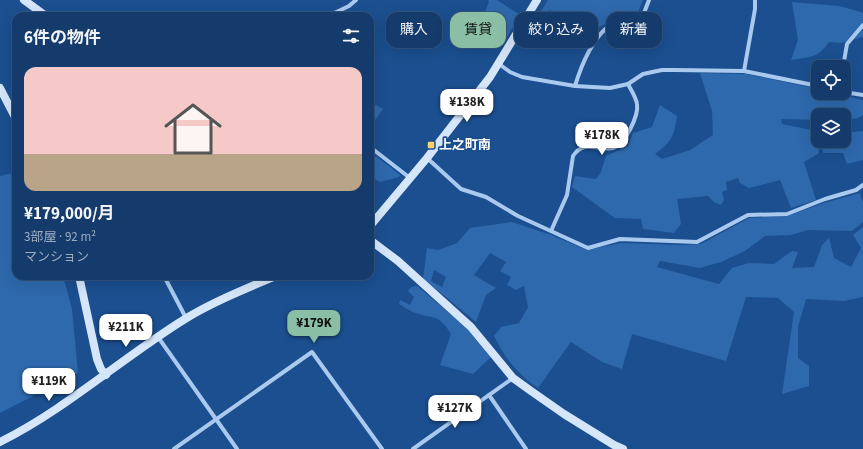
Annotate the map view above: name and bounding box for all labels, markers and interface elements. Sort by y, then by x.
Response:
chip: 購入 [386,12,442,48]
chip: 賃貸 [450,12,506,48]
chip: 絞り込み [514,12,598,48]
chip: 新着 [606,12,662,48]
icon: filters [340,25,362,47]
text: 6件の物件 [24,26,101,50]
map controls [811,60,851,148]
button: locate [811,60,851,100]
pin: ¥138K [439,89,495,123]
icon: home [157,93,229,165]
text: ¥138K [449,93,485,111]
button: layers [811,108,851,148]
pin: ¥178K [574,122,630,156]
text: ¥178K [584,126,620,144]
place label: 上之町南 [439,136,491,154]
marker: 上之町南 [426,140,436,150]
text: ¥179,000/月 [24,202,115,226]
text: 3部屋 · 92 m² [24,228,96,246]
text: マンション [24,248,89,266]
pin: ¥179K [286,310,342,344]
pin: ¥211K [98,314,154,348]
text: ¥179K [296,314,332,332]
text: ¥211K [108,318,144,336]
pin: ¥119K [21,368,77,402]
text: ¥119K [31,372,67,390]
pin: ¥127K [427,395,483,429]
text: ¥127K [437,399,473,417]

